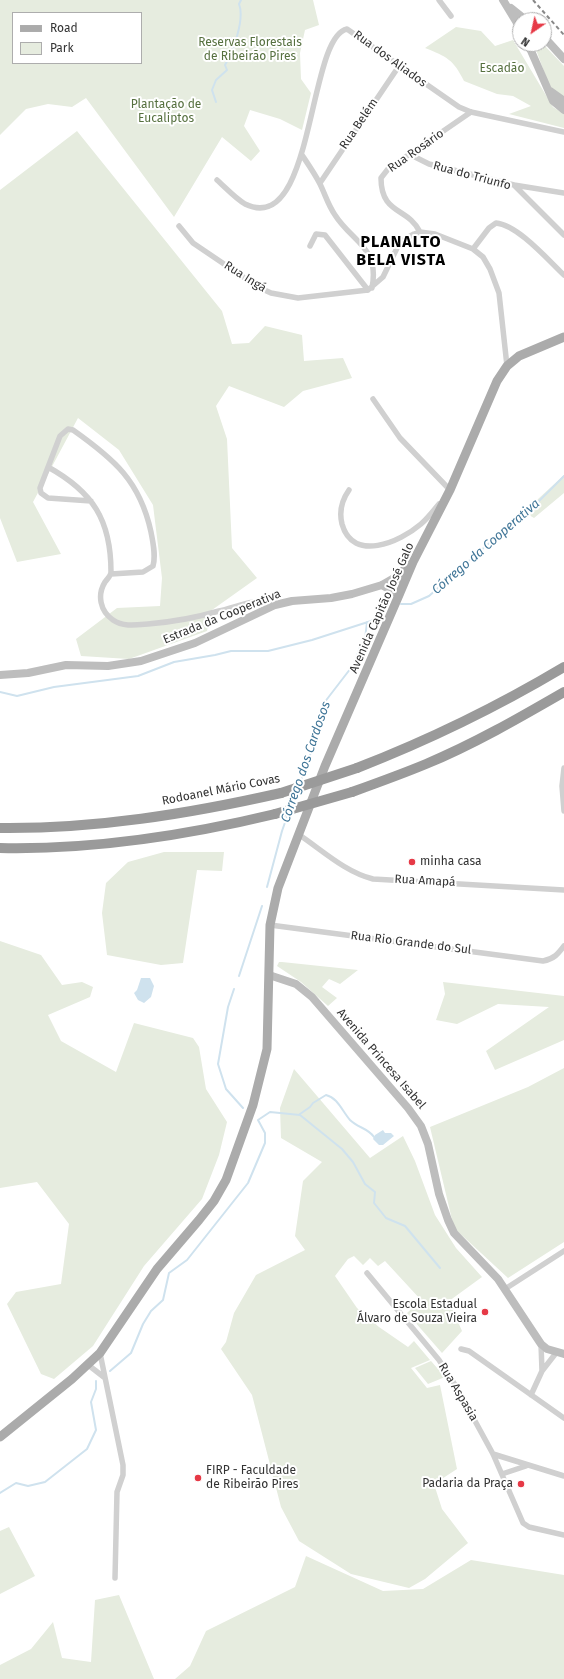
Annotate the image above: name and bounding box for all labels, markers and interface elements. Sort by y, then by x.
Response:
legend [12,12,142,64]
north arrow [512,12,552,52]
text: Road [50,21,78,35]
street label: Rua dos Aliados [351,28,429,90]
text: N [519,34,532,49]
park label: Reservas Florestais de Ribeirão Pires [198,36,302,64]
text: Park [50,41,74,55]
park label: Escadão [480,62,524,76]
street label: Rua Belém [337,96,381,152]
park label: Plantação de Eucaliptos [131,98,201,126]
street label: Rua Rosário [385,126,447,176]
street label: Rua do Triunfo [431,159,513,193]
district label: PLANALTO BELA VISTA [356,233,446,271]
street label: Rua Ingá [221,258,269,296]
water label: Córrego da Cooperativa [429,496,543,598]
street label: Avenida Capitão José Galo [347,540,417,676]
street label: Estrada da Cooperativa [161,587,283,647]
water label: Córrego dos Cardosos [278,699,334,825]
street label: Rodoanel Mário Covas [161,771,281,809]
place label: minha casa [420,855,481,869]
marker: minha casa [407,857,417,867]
street label: Rua Amapá [394,872,456,890]
street label: Rua Rio Grande do Sul [350,928,472,958]
street label: Avenida Princesa Isabel [333,1006,429,1112]
place label: Escola Estadual Álvaro de Souza Vieira [357,1298,477,1326]
marker: Escola Estadual Álvaro de Souza Vieira [480,1307,490,1317]
street label: Rua Aspasia [435,1360,481,1424]
place label: FIRP - Faculdade de Ribeirão Pires [206,1464,298,1492]
marker: FIRP - Faculdade de Ribeirão Pires [193,1473,203,1483]
place label: Padaria da Praça [422,1477,513,1491]
marker: Padaria da Praça [516,1479,526,1489]

